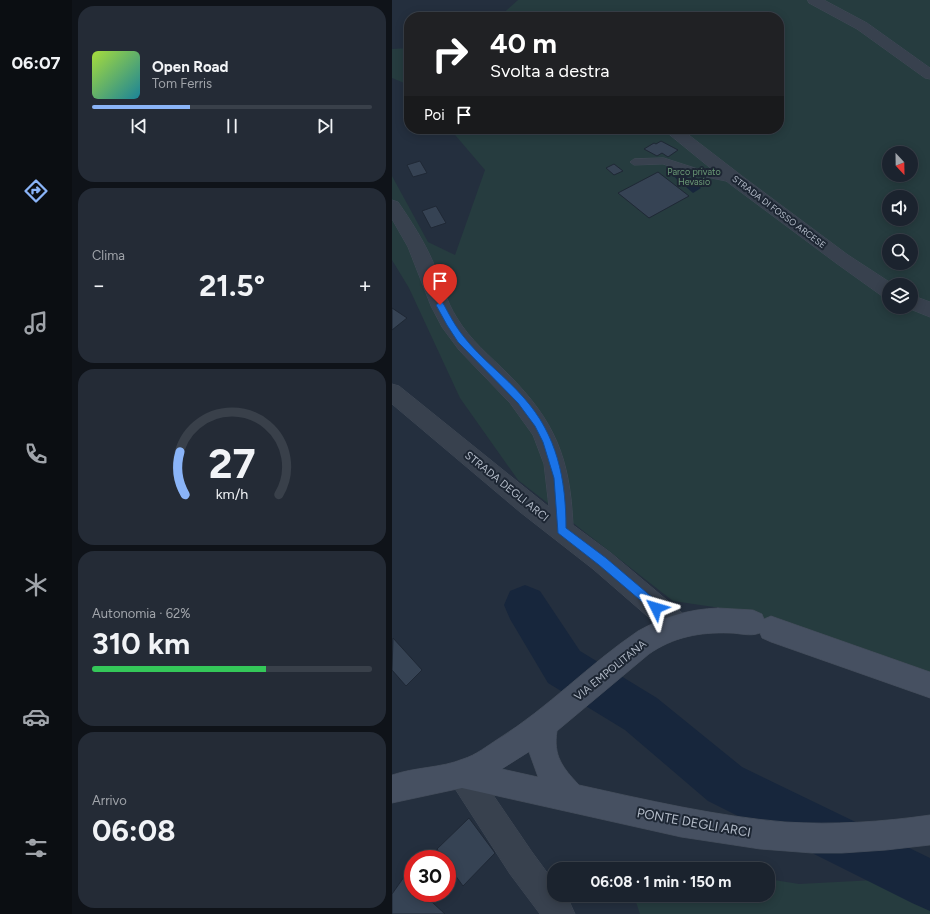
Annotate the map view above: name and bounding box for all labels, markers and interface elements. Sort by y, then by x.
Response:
text: 40 m [490,26,557,60]
icon: right [424,28,476,80]
text: 06:07 [11,52,61,74]
text: Open Road [152,58,229,76]
text: Svolta a destra [490,60,609,82]
text: Tom Ferris [152,76,212,91]
icon: arrive [453,104,475,126]
text: Poi [424,106,445,124]
icon: previous [128,115,150,137]
icon: pause [221,115,243,137]
icon: next [314,115,336,137]
north arrow [882,146,918,182]
map controls [882,146,918,314]
park label: Parco privato Hevasio [667,166,721,187]
street label: STRADA DI FOSSO ARCESE [730,173,828,250]
icon: directions [22,177,50,205]
button: sound [882,190,918,226]
button: search [882,234,918,270]
text: Clima [92,248,125,263]
pin [423,264,457,305]
text: 21.5° [199,267,265,304]
icon: arrive [429,270,451,292]
text: − [92,272,106,299]
text: + [358,272,372,299]
button: layers [882,278,918,314]
icon: music [22,309,50,337]
text: 27 [208,438,256,488]
icon: phone [22,440,50,468]
street label: STRADA DEGLI ARCI [462,449,551,524]
text: km/h [216,485,248,503]
icon: climate [22,571,50,599]
position arrow [635,587,677,629]
text: Autonomia · 62% [92,606,191,621]
text: 310 km [92,625,190,662]
street label: VIA EMPOLITANA [572,637,649,703]
icon: car [22,703,50,731]
text: Arrivo [92,793,127,808]
street label: PONTE DEGLI ARCI [636,805,752,840]
text: 06:08 [92,812,176,849]
icon: filters [22,834,50,862]
speed limit sign: 30 [404,850,456,902]
text: 06:08 · 1 min · 150 m [591,873,731,891]

